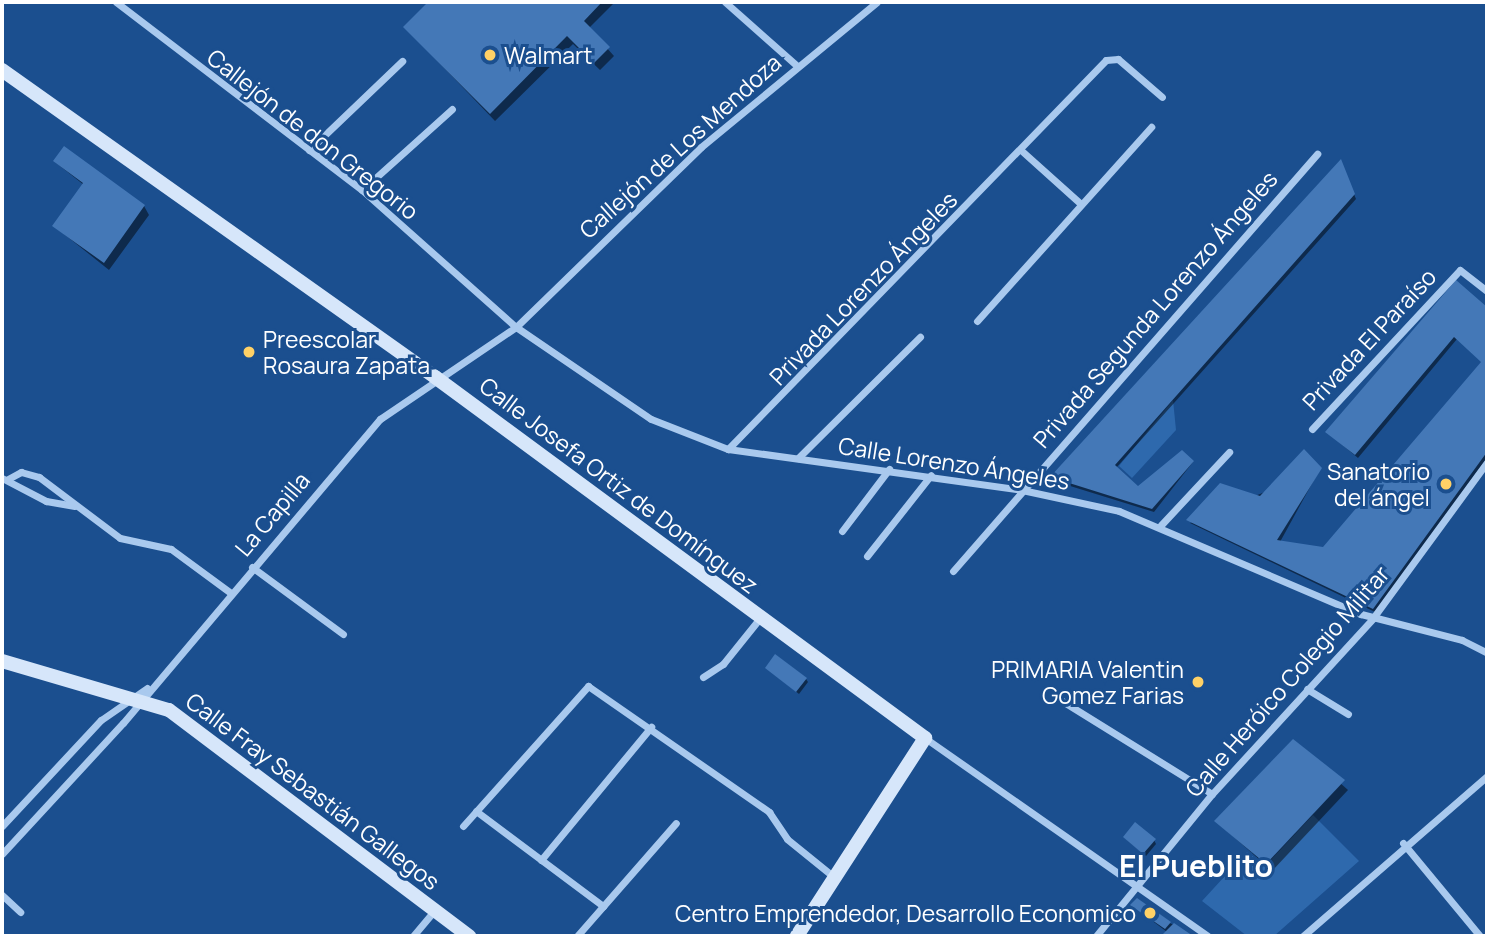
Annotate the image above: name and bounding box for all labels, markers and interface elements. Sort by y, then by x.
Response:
place label: Walmart [504,41,592,69]
street label: Callejón de don Gregorio [202,43,424,225]
marker: Walmart [482,47,498,63]
street label: Callejón de Los Mendoza [574,48,786,244]
street label: Privada Segunda Lorenzo Ángeles [1027,165,1283,453]
street label: Privada Lorenzo Ángeles [763,186,963,390]
street label: Privada El Paraíso [1296,263,1442,415]
place label: Preescolar Rosaura Zapata [263,325,430,379]
marker: Preescolar Rosaura Zapata [241,344,257,360]
street label: Calle Josefa Ortiz de Domínguez [474,371,764,599]
street label: Calle Lorenzo Ángeles [836,431,1072,495]
place label: Sanatorio del ángel [1327,457,1430,511]
street label: La Capilla [229,466,315,562]
marker: Sanatorio del ángel [1436,474,1456,494]
street label: Calle Heróico Colegio Militar [1179,560,1395,802]
place label: PRIMARIA Valentin Gomez Farias [991,655,1184,709]
marker: PRIMARIA Valentin Gomez Farias [1190,674,1206,690]
street label: Calle Fray Sebastián Gallegos [181,687,445,895]
district label: El Pueblito [1119,848,1273,884]
place label: Centro Emprendedor, Desarrollo Economico [675,899,1136,927]
marker: Centro Emprendedor, Desarrollo Economico [1142,905,1158,921]

